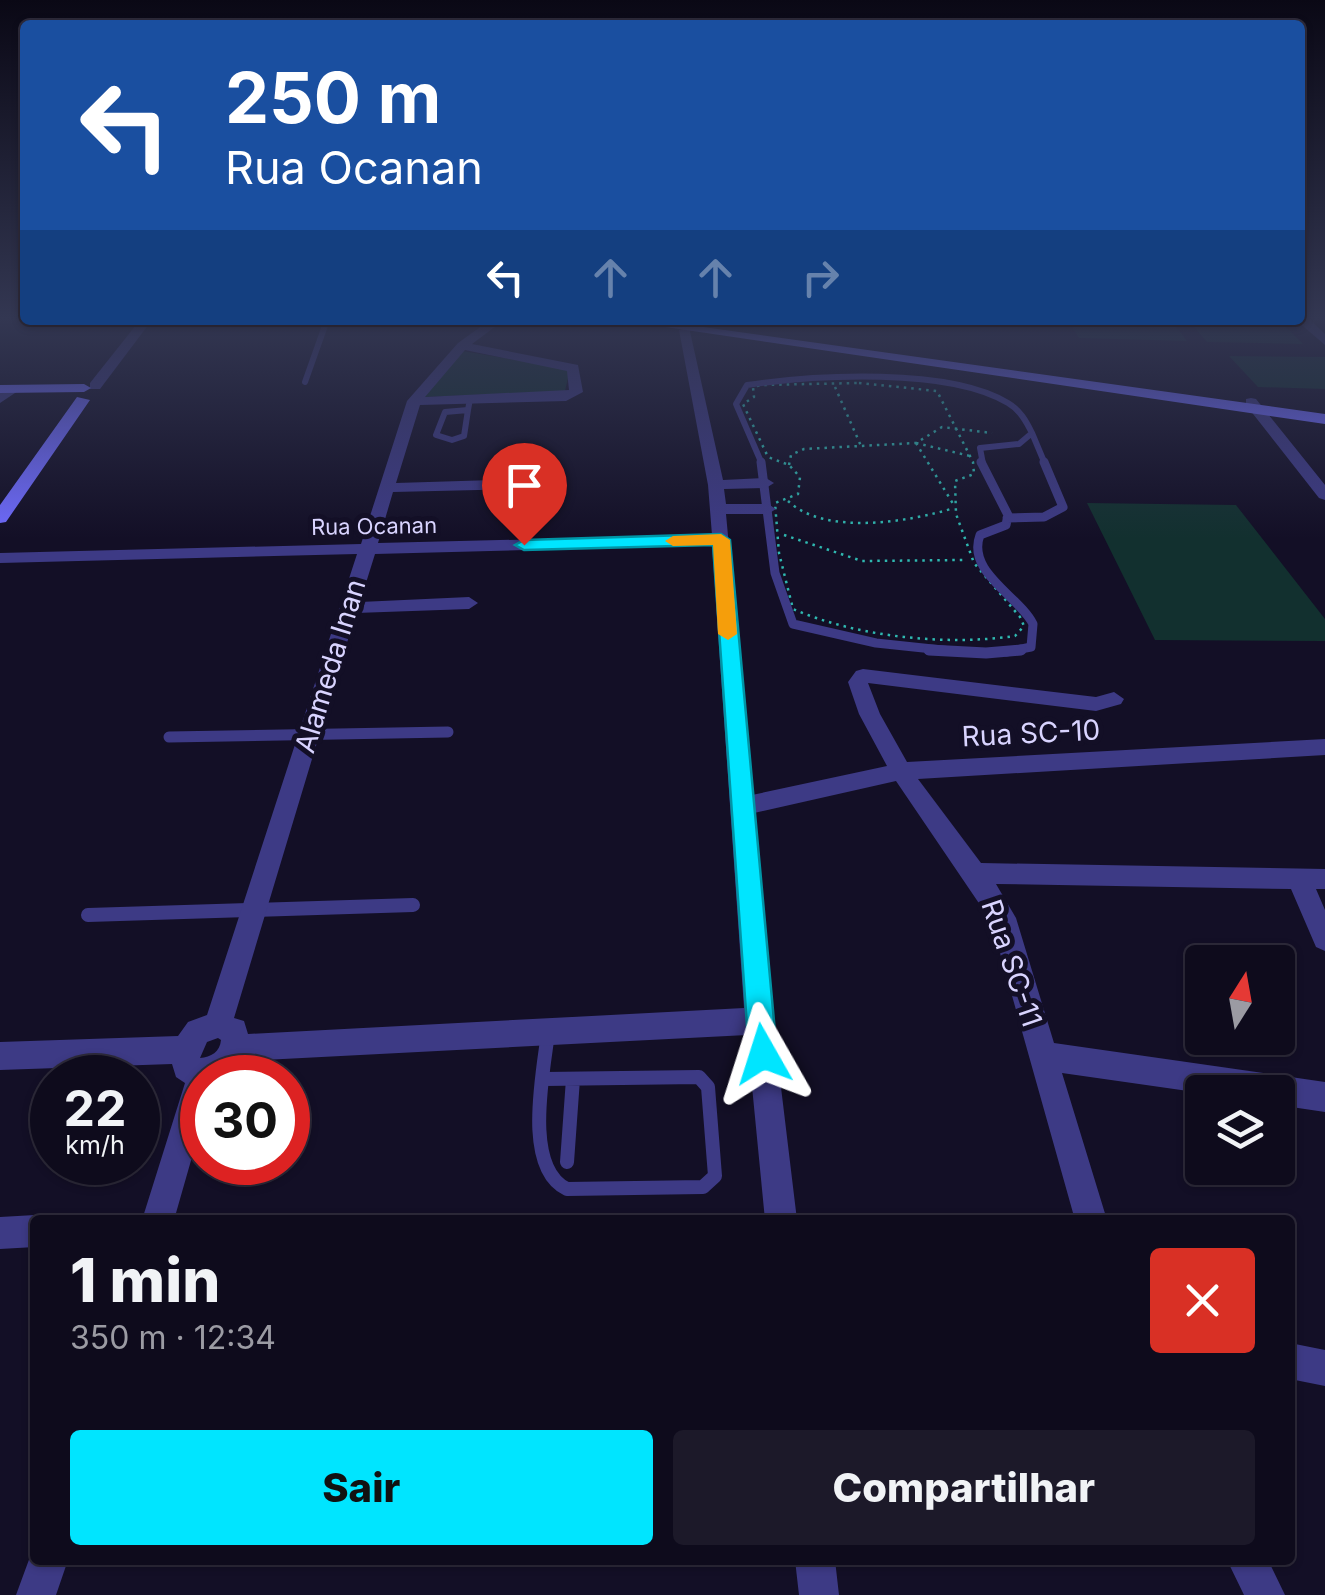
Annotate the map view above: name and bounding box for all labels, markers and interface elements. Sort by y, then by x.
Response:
text: 250 m [225,55,442,140]
icon: left [60,60,190,190]
text: Rua Ocanan [225,140,483,195]
icon: left [478,250,533,305]
icon: ahead [583,250,638,305]
icon: ahead [688,250,743,305]
icon: right [793,250,848,305]
pin [482,443,567,546]
icon: arrive [497,458,552,513]
street label: Rua Ocanan [311,512,437,540]
street label: Alameda Inan [287,575,373,757]
street label: Rua SC-10 [961,712,1101,754]
street label: Rua SC-11 [974,895,1050,1031]
north arrow [1185,945,1295,1055]
map controls [1185,945,1295,1185]
position arrow [711,1002,815,1106]
speed limit sign: 30 [180,1055,310,1185]
button: layers [1185,1075,1295,1185]
text: 22 [64,1078,127,1138]
text: km/h [65,1130,125,1160]
text: 1 min [70,1244,220,1316]
button: close [1150,1248,1255,1353]
text: 350 m · 12:34 [70,1318,276,1357]
button: Sair [70,1430,653,1545]
button: Compartilhar [673,1430,1255,1545]

